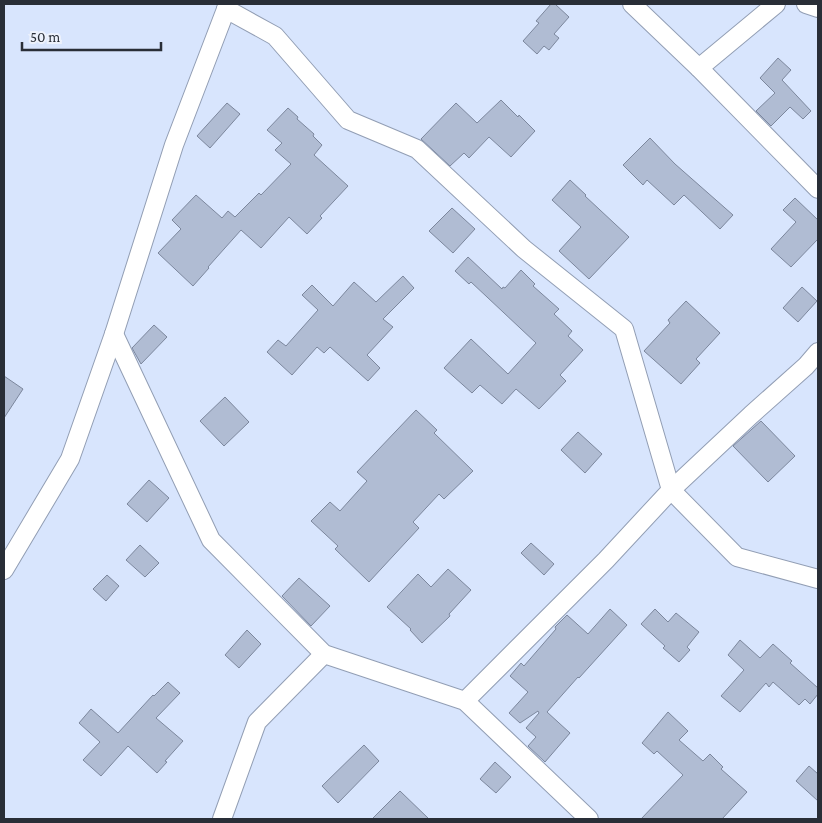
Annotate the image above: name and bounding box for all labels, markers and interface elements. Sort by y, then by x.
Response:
scale bar [22,20,161,52]
text: 50 m [30,29,60,45]

